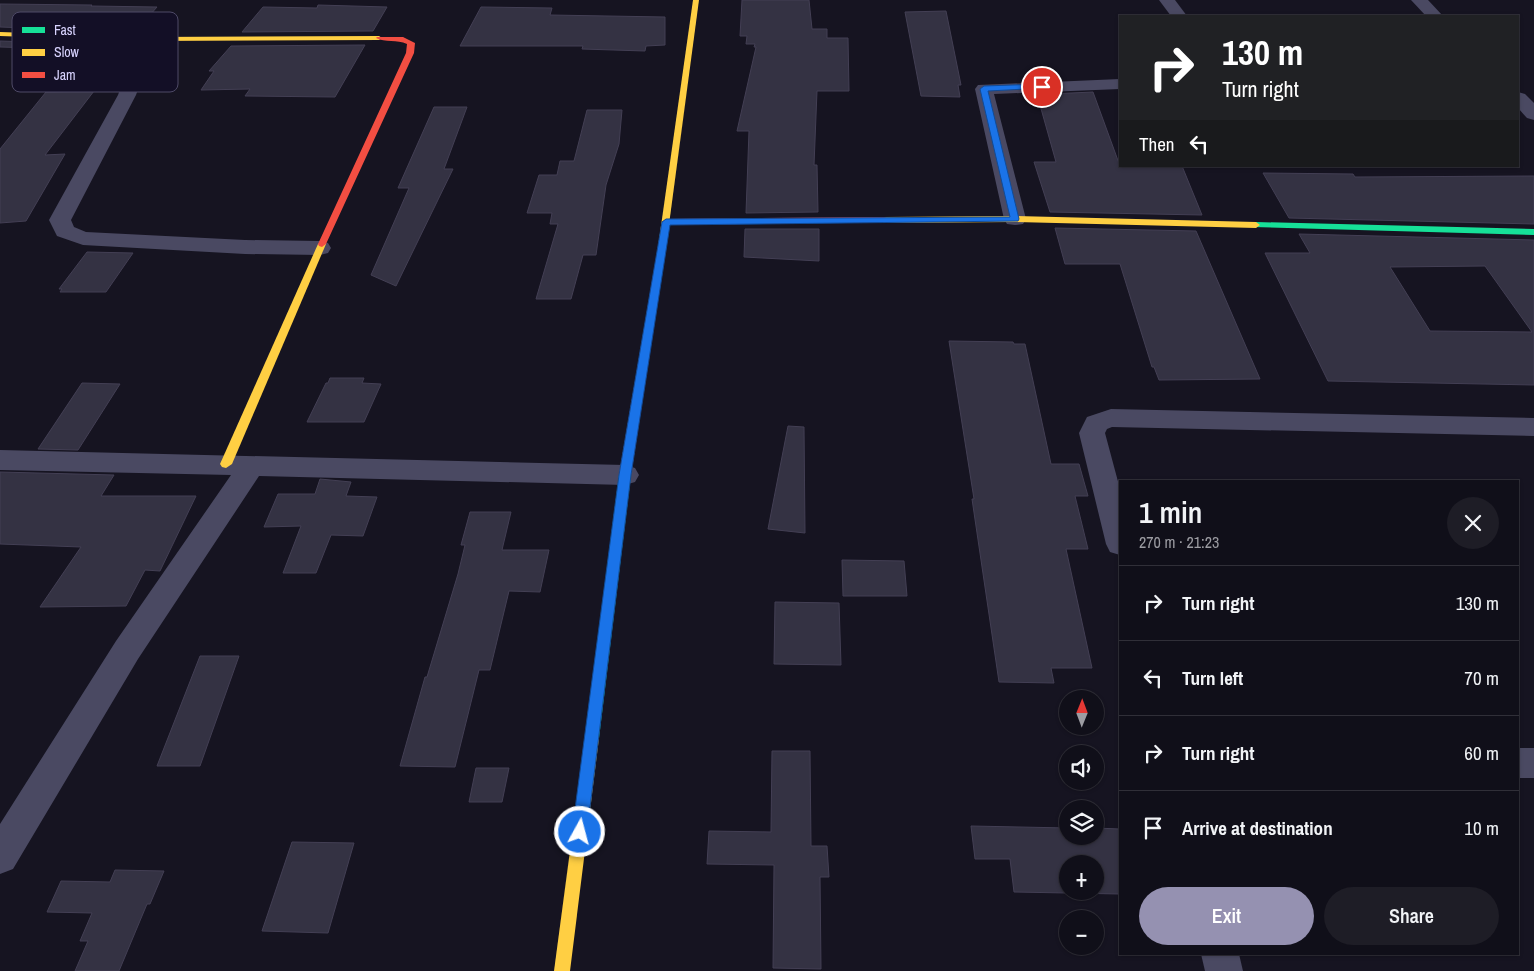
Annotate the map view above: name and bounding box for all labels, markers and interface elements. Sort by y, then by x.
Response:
legend [12,12,178,92]
text: Fast [54,21,76,39]
text: 130 m [1222,29,1303,76]
icon: right [1139,35,1204,100]
text: Slow [54,43,80,61]
text: Jam [54,66,76,84]
pin [1021,66,1063,108]
icon: arrive [1028,73,1056,101]
text: Turn right [1222,74,1299,104]
icon: left [1185,130,1213,158]
text: Then [1139,131,1175,157]
text: 1 min [1139,492,1202,532]
button: close [1447,497,1499,549]
text: 270 m · 21:23 [1139,531,1219,553]
icon: right [1139,589,1167,617]
text: Turn right [1182,590,1254,616]
text: 130 m [1456,590,1499,616]
icon: left [1139,664,1167,692]
text: Turn left [1182,665,1243,691]
text: 70 m [1464,665,1499,691]
north arrow [1059,690,1104,735]
map controls [1059,690,1104,955]
icon: right [1139,739,1167,767]
text: Turn right [1182,740,1254,766]
text: 60 m [1464,740,1499,766]
button: sound [1059,745,1104,790]
button: layers [1059,800,1104,845]
position arrow [553,805,605,857]
icon: arrive [1139,814,1167,842]
text: Arrive at destination [1182,815,1333,841]
text: 10 m [1464,815,1499,841]
button: + [1059,855,1104,900]
button: Exit [1139,887,1314,945]
button: Share [1324,887,1499,945]
button: − [1059,910,1104,955]

